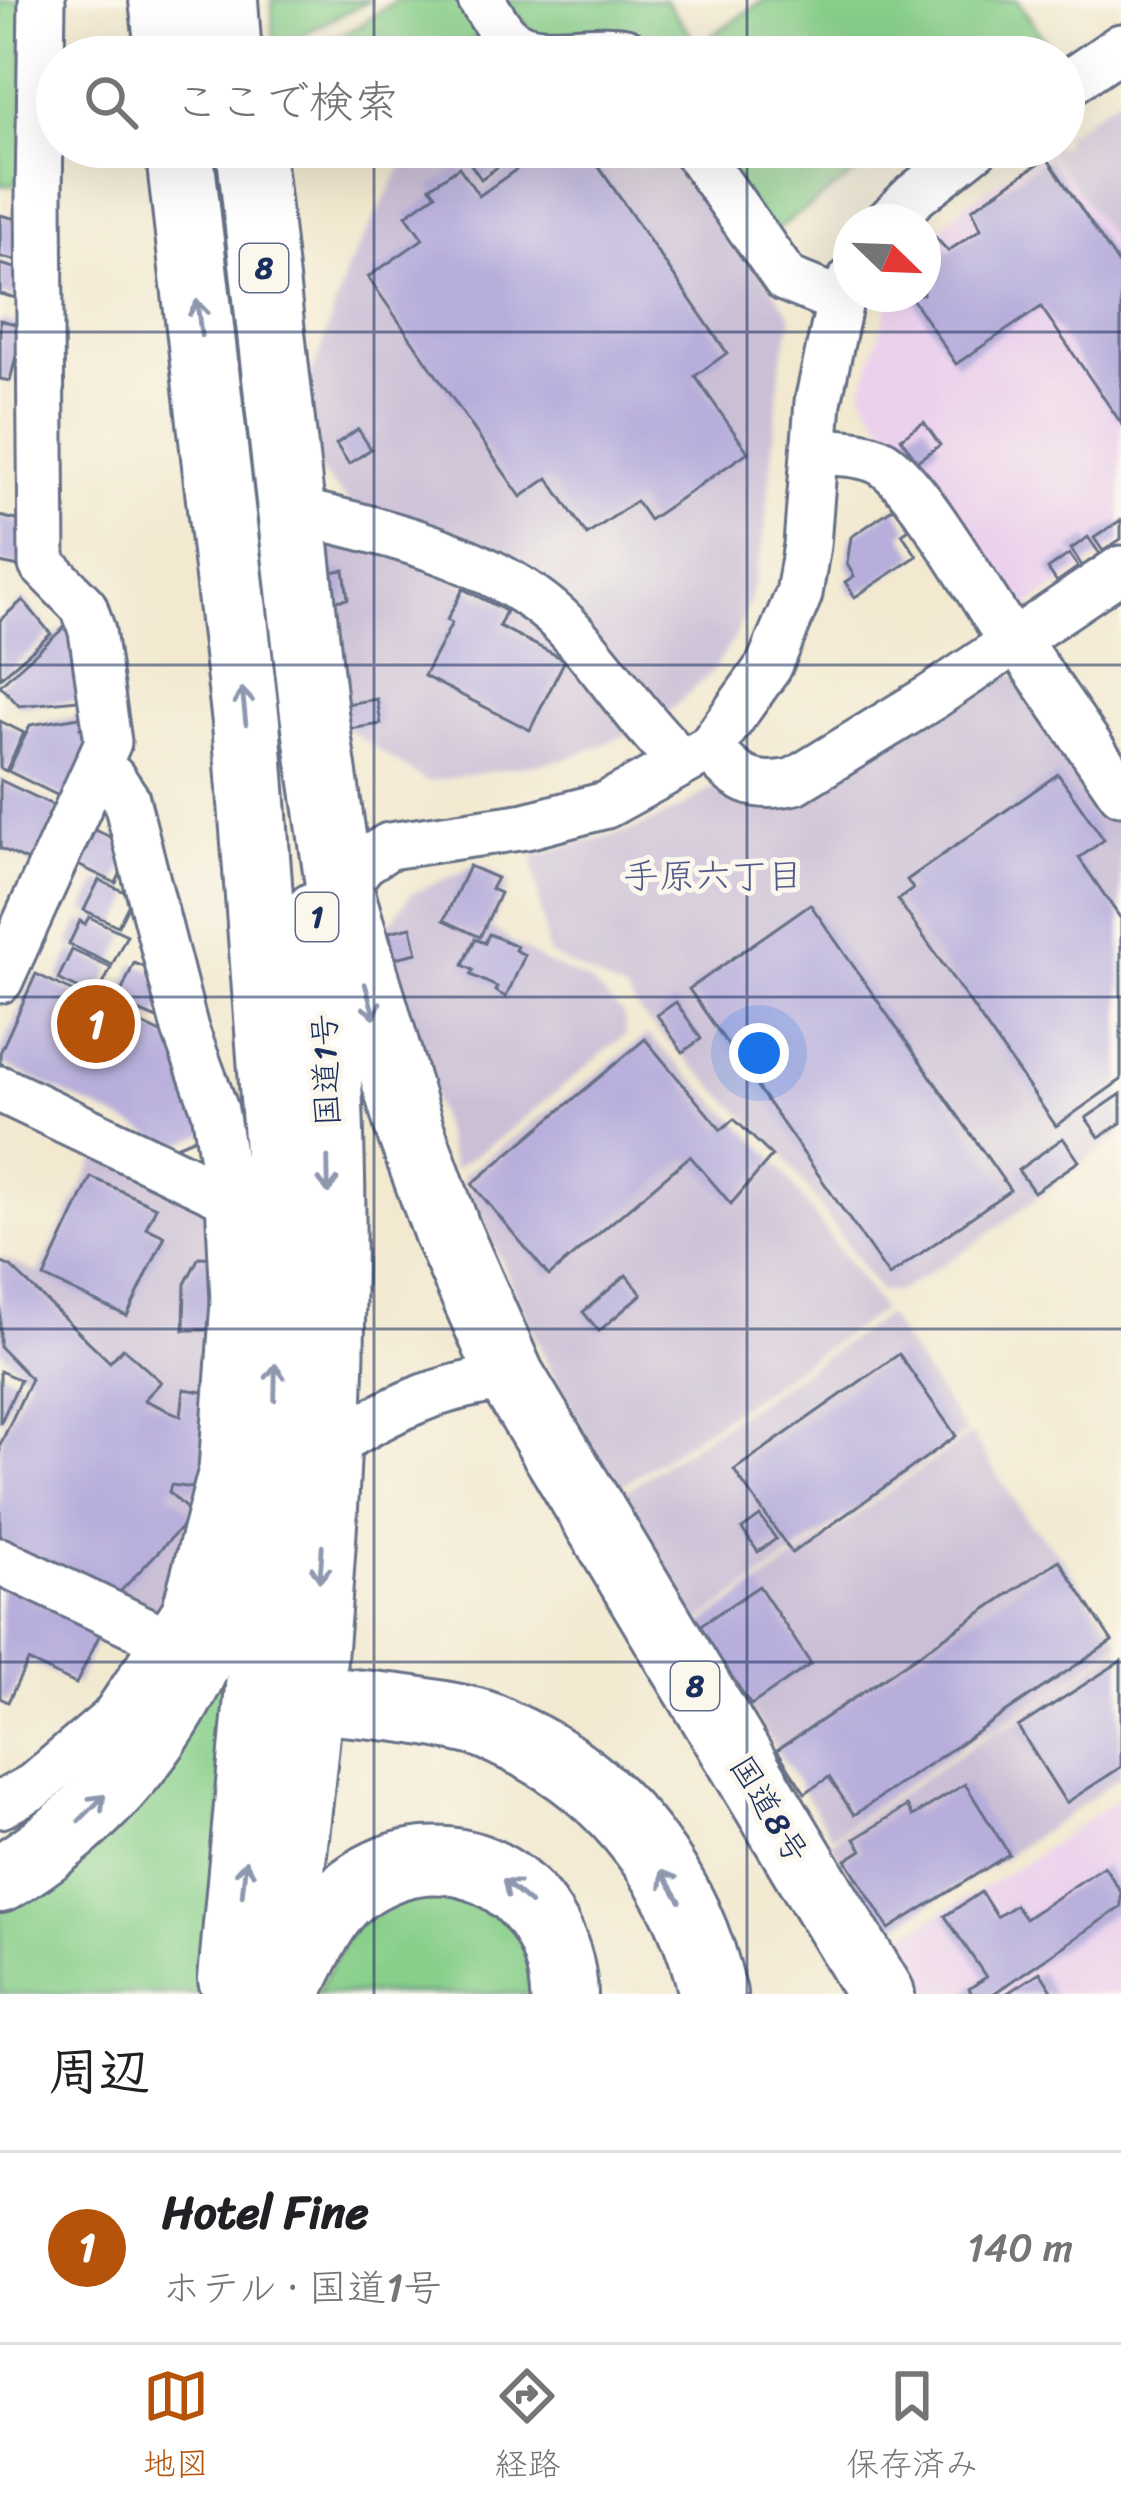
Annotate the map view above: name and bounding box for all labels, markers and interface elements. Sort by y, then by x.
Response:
search box [36,36,1085,168]
text: ここで検索 [174,62,399,142]
icon: search [78,69,144,135]
north arrow [833,204,941,312]
road number: 8 [240,244,288,292]
one-way arrow [188,299,210,338]
one-way arrow [232,687,255,726]
district label: 手原六丁目 [623,844,803,908]
road number: 1 [296,893,338,941]
pin: 1 [57,979,135,1069]
one-way arrow [360,981,382,1019]
street label: 国道1号 [295,1012,357,1128]
your location [729,1023,789,1083]
one-way arrow [317,1155,340,1194]
one-way arrow [264,1363,286,1402]
one-way arrow [310,1544,333,1583]
road number: 8 [671,1662,719,1710]
street label: 国道8号 [714,1744,825,1875]
one-way arrow [78,1794,106,1823]
one-way arrow [233,1859,256,1898]
one-way arrow [659,1870,683,1904]
one-way arrow [502,1879,533,1906]
text: 周辺 [48,2027,150,2117]
text: Hotel Fine [162,2173,369,2253]
text: 1 [79,2213,95,2282]
text: 140 m [967,2213,1073,2282]
text: ホテル · 国道1号 [162,2253,442,2322]
tab: 地図 [143,2363,209,2493]
tab: 経路 [494,2363,560,2493]
tab: 保存済み [846,2363,978,2493]

